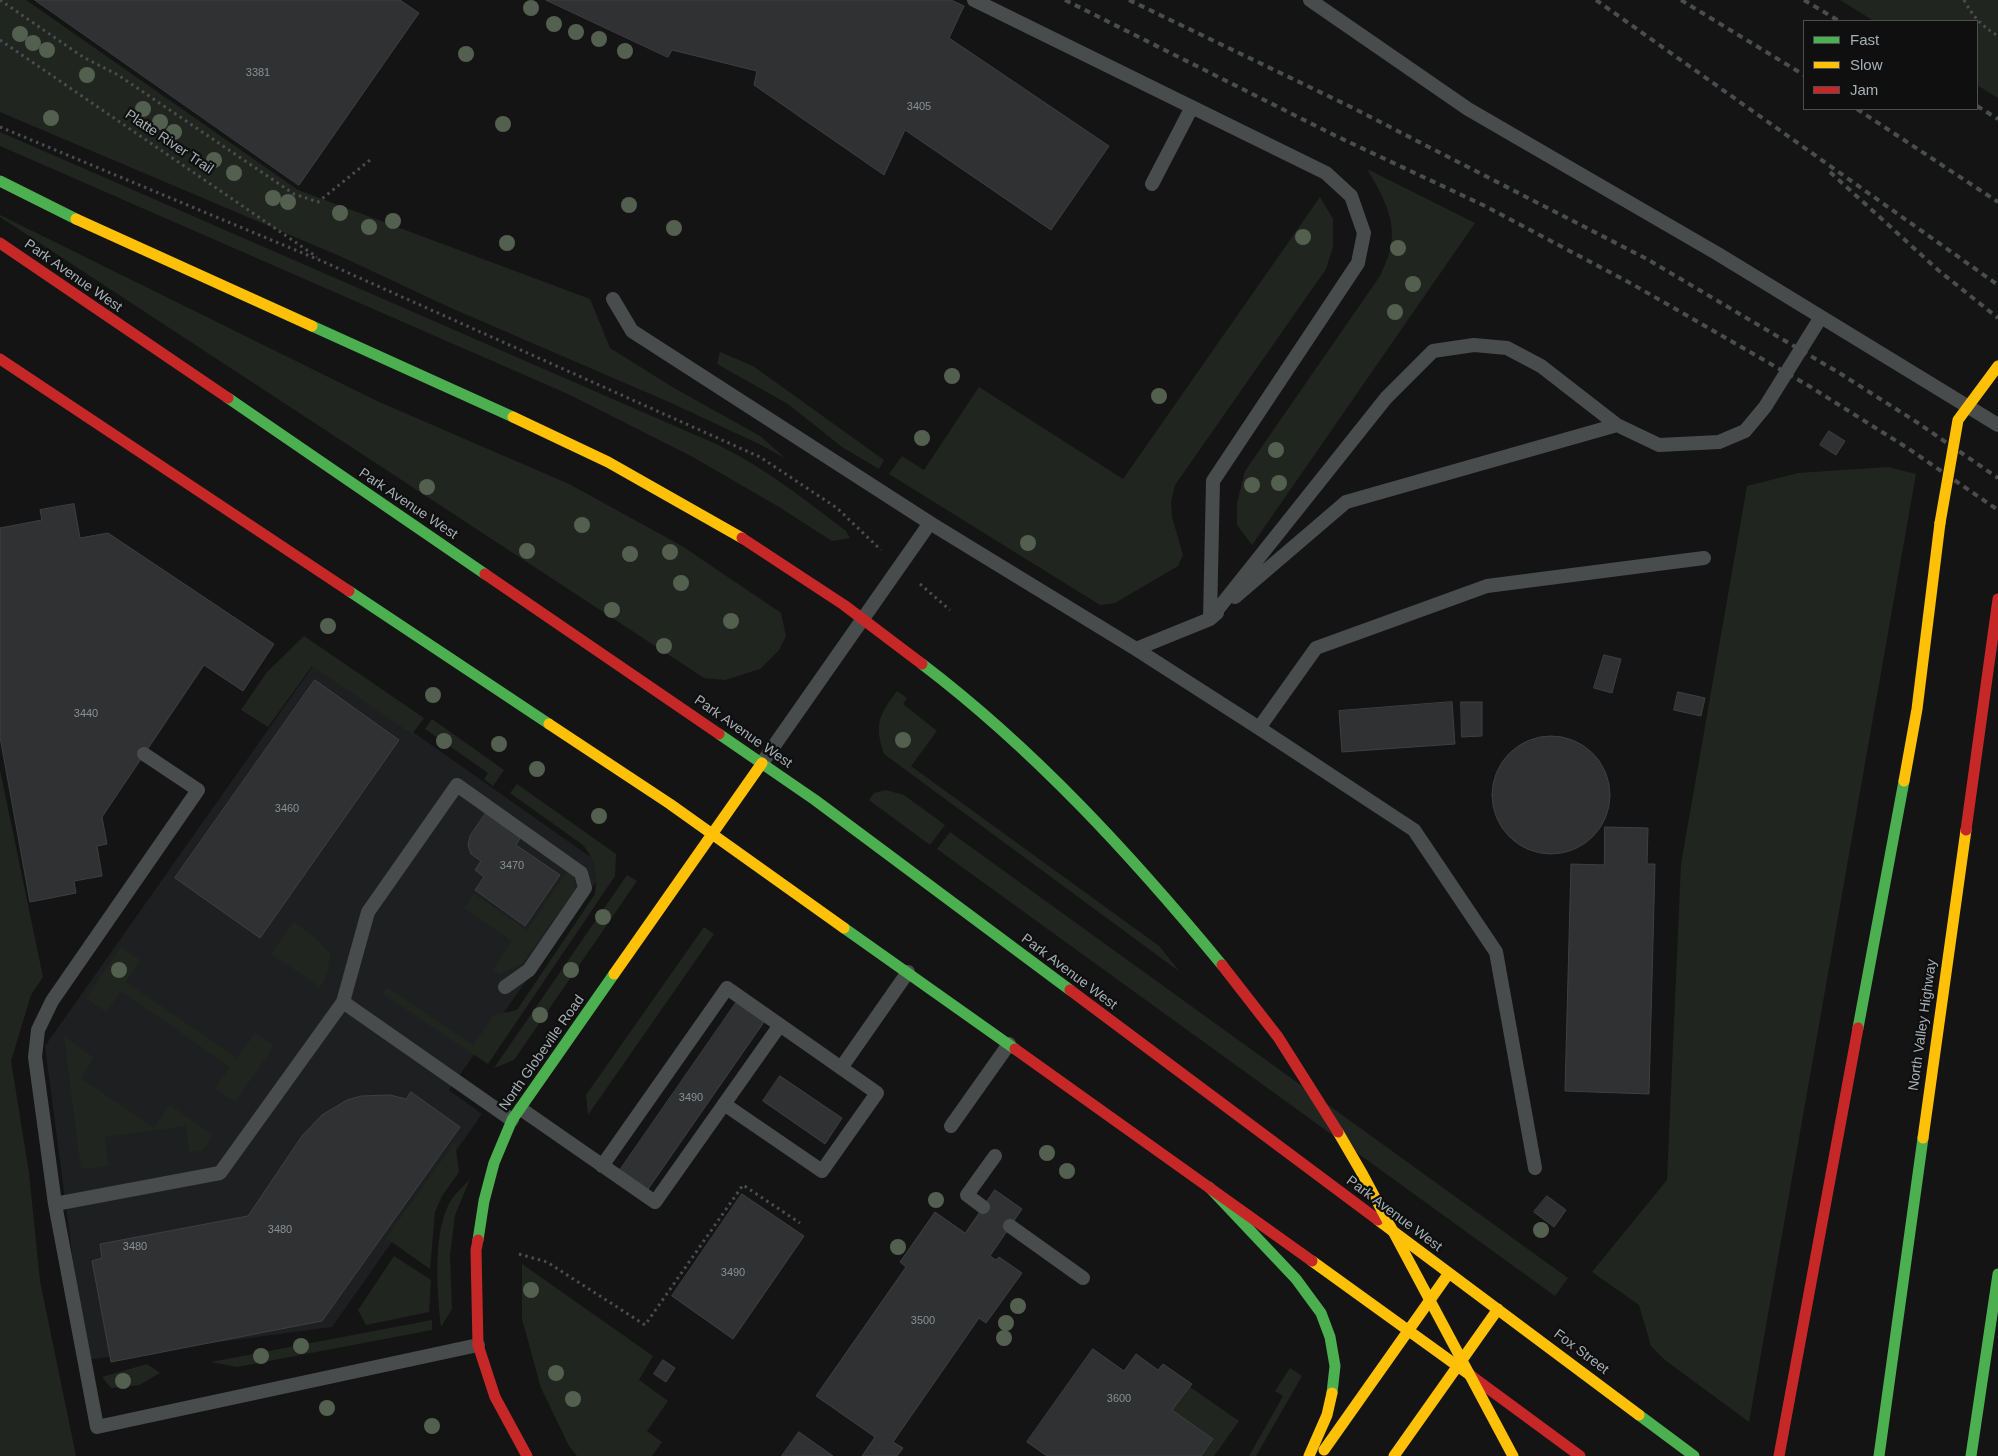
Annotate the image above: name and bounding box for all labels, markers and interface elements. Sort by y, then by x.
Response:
legend [1803,20,1978,110]
text: Fast [1850,31,1879,48]
text: Slow [1850,56,1883,73]
house number: 3381 [246,66,270,80]
text: Jam [1850,81,1878,98]
house number: 3405 [907,100,931,114]
street label: Platte River Trail [122,106,216,178]
street label: Park Avenue West [21,236,125,316]
street label: Park Avenue West [355,465,461,543]
street label: Park Avenue West [691,692,795,772]
house number: 3440 [74,707,98,721]
house number: 3460 [275,802,299,816]
house number: 3470 [500,859,524,873]
street label: Park Avenue West [1018,931,1120,1013]
street label: North Valley Highway [1905,958,1941,1092]
street label: North Globeville Road [496,992,588,1114]
house number: 3490 [679,1091,703,1105]
street label: Park Avenue West [1343,1173,1445,1255]
house number: 3480 [268,1223,292,1237]
house number: 3480 [123,1240,147,1254]
house number: 3490 [721,1266,745,1280]
house number: 3500 [911,1314,935,1328]
street label: Fox Street [1550,1326,1612,1378]
house number: 3600 [1107,1392,1131,1406]

